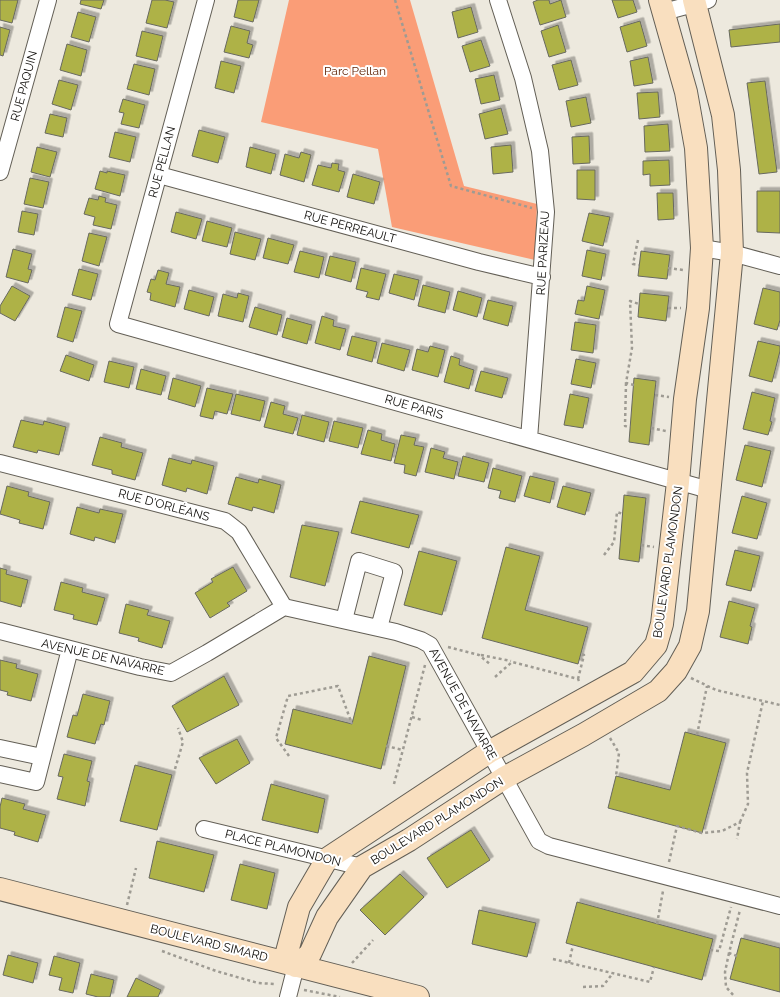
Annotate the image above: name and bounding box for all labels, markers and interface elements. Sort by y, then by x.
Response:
street label: RUE PAQUIN [8,49,40,123]
park label: Parc Pellan [324,64,386,78]
street label: RUE PELLAN [146,125,178,199]
street label: RUE PERREAULT [302,208,398,246]
street label: RUE PARIZEAU [534,210,552,296]
street label: RUE PARIS [383,392,445,422]
street label: BOULEVARD PLAMONDON [650,485,686,639]
street label: RUE D'ORLÉANS [117,486,211,524]
street label: AVENUE DE NAVARRE [40,636,166,678]
street label: AVENUE DE NAVARRE [426,646,500,762]
street label: BOULEVARD PLAMONDON [368,774,506,868]
street label: PLACE PLAMONDON [224,827,342,869]
street label: BOULEVARD SIMARD [149,922,270,964]

